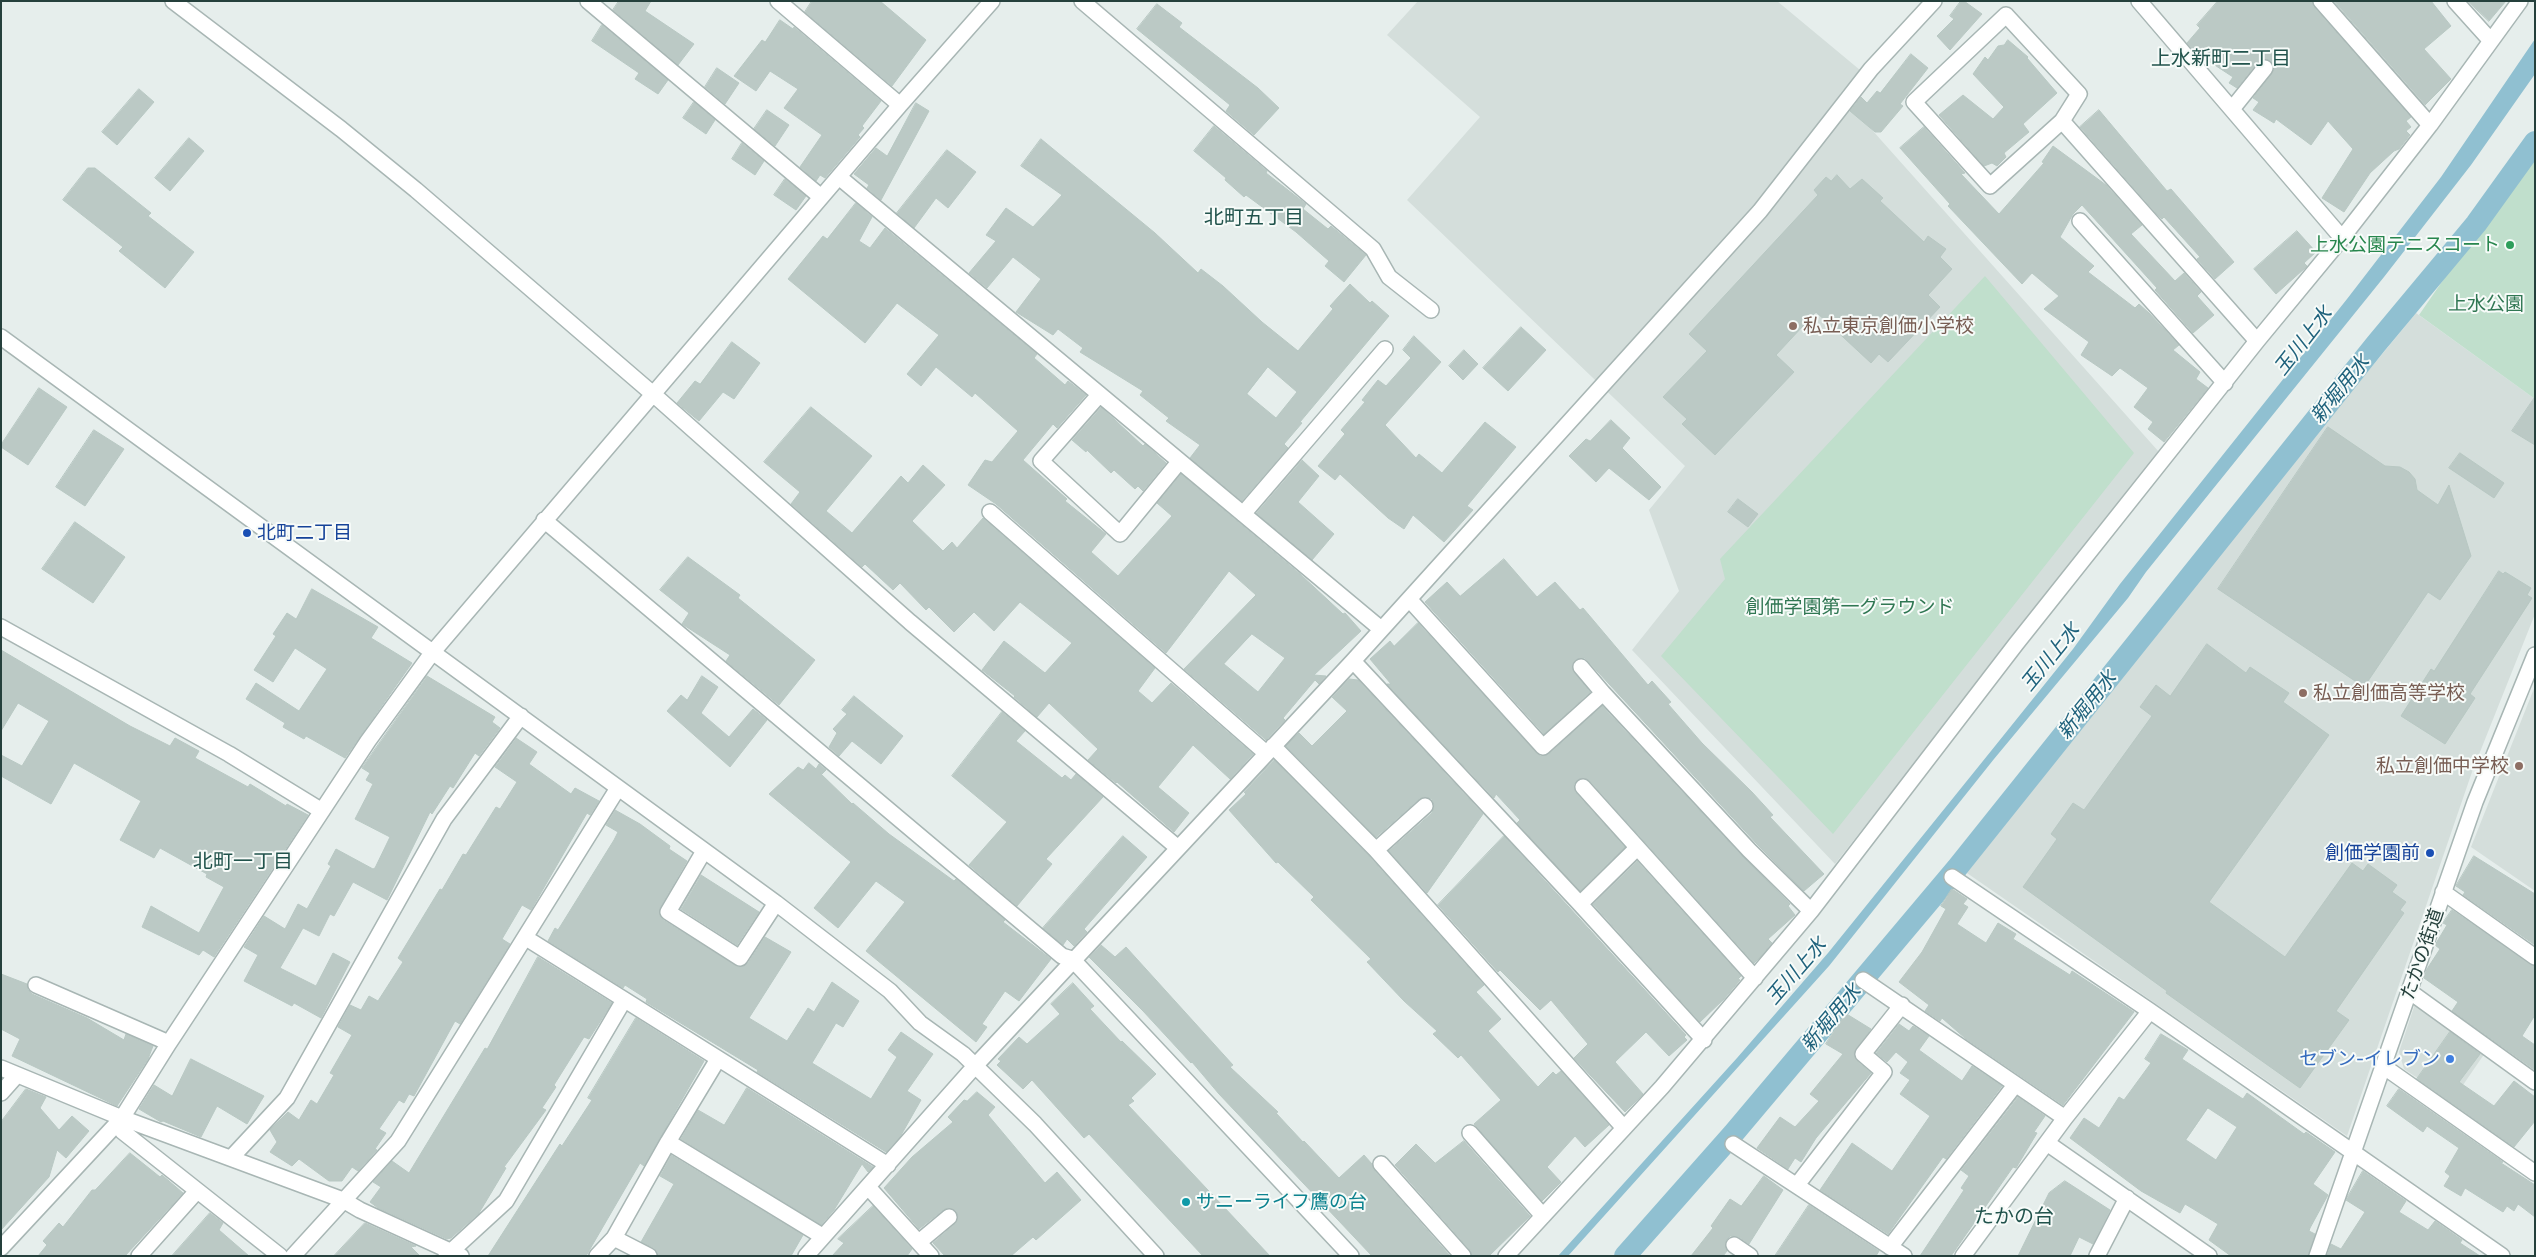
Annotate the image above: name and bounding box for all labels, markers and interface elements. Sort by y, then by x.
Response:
district label: 上水新町二丁目 [2151,46,2291,70]
district label: 北町五丁目 [1204,205,1304,229]
place label: 上水公園テニスコート [2310,234,2500,256]
marker: 上水公園テニスコート [2504,239,2516,251]
park label: 上水公園 [2448,293,2524,315]
water label: 玉川上水 [2269,302,2337,380]
place label: 私立東京創価小学校 [1803,315,1974,337]
marker: 私立東京創価小学校 [1787,320,1799,332]
water label: 新堀用水 [2306,350,2374,428]
place label: 北町二丁目 [257,522,352,544]
marker: 北町二丁目 [241,527,253,539]
park label: 創価学園第一グラウンド [1746,596,1954,618]
water label: 玉川上水 [2016,618,2084,696]
water label: 新堀用水 [2053,666,2121,744]
place label: 私立創価高等学校 [2313,682,2465,704]
marker: 私立創価高等学校 [2297,687,2309,699]
place label: 私立創価中学校 [2376,755,2509,777]
marker: 私立創価中学校 [2513,760,2525,772]
place label: 創価学園前 [2325,842,2420,864]
marker: 創価学園前 [2424,847,2436,859]
district label: 北町一丁目 [193,849,293,873]
street label: たかの街道 [2396,905,2448,1003]
water label: 玉川上水 [1761,933,1831,1009]
water label: 新堀用水 [1796,980,1866,1056]
place label: セブン-イレブン [2299,1048,2440,1070]
marker: セブン-イレブン [2444,1053,2456,1065]
place label: サニーライフ鷹の台 [1196,1191,1367,1213]
marker: サニーライフ鷹の台 [1180,1196,1192,1208]
district label: たかの台 [1974,1204,2054,1228]

